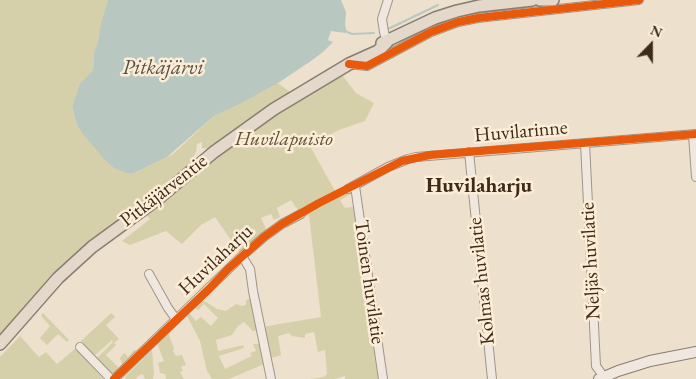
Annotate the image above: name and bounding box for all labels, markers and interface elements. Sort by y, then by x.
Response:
north arrow [626,20,676,70]
text: N [648,21,665,42]
water label: Pitkäjärvi [122,55,204,81]
street label: Huvilarinne [473,116,569,148]
park label: Huvilapuisto [235,128,333,152]
street label: Pitkäjärventie [116,149,212,233]
district label: Huvilaharju [426,173,532,199]
street label: Neljäs huvilatie [576,202,606,320]
street label: Kolmas huvilatie [463,216,501,346]
street label: Toinen huvilatie [348,218,390,346]
street label: Huvilaharju [174,219,258,301]

